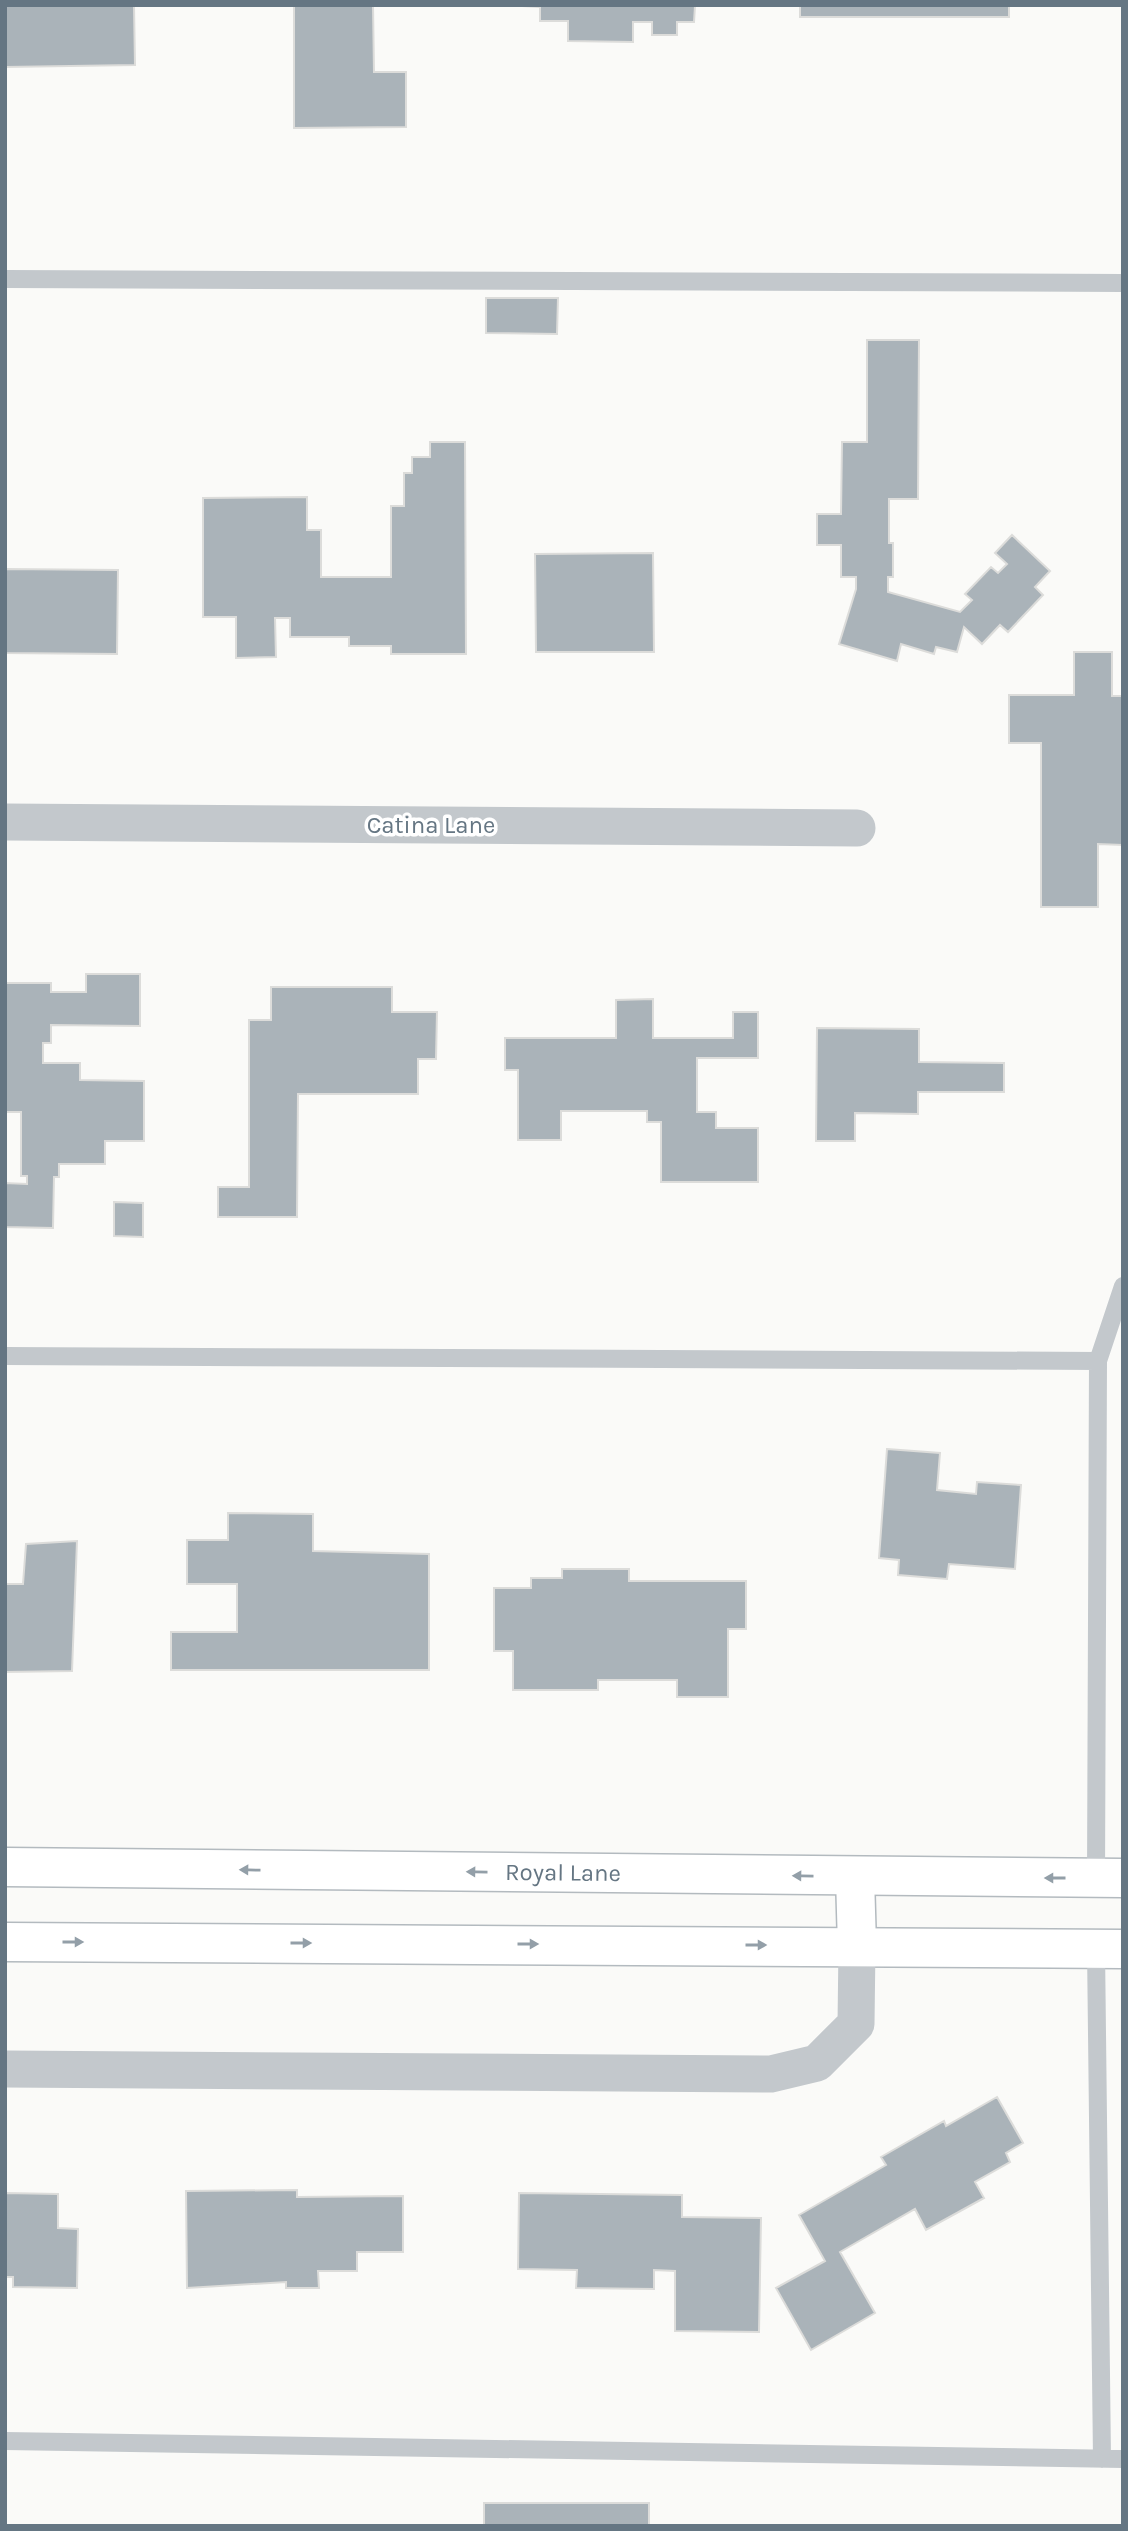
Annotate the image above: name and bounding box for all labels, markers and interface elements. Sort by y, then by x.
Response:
street label: Catina Lane [367,811,495,839]
street label: Royal Lane [505,1858,621,1887]
one-way arrow [238,1864,260,1875]
one-way arrow [466,1866,488,1878]
one-way arrow [791,1870,813,1882]
one-way arrow [1043,1872,1065,1884]
one-way arrow [63,1936,85,1948]
one-way arrow [290,1937,312,1949]
one-way arrow [518,1938,540,1950]
one-way arrow [745,1939,767,1951]

